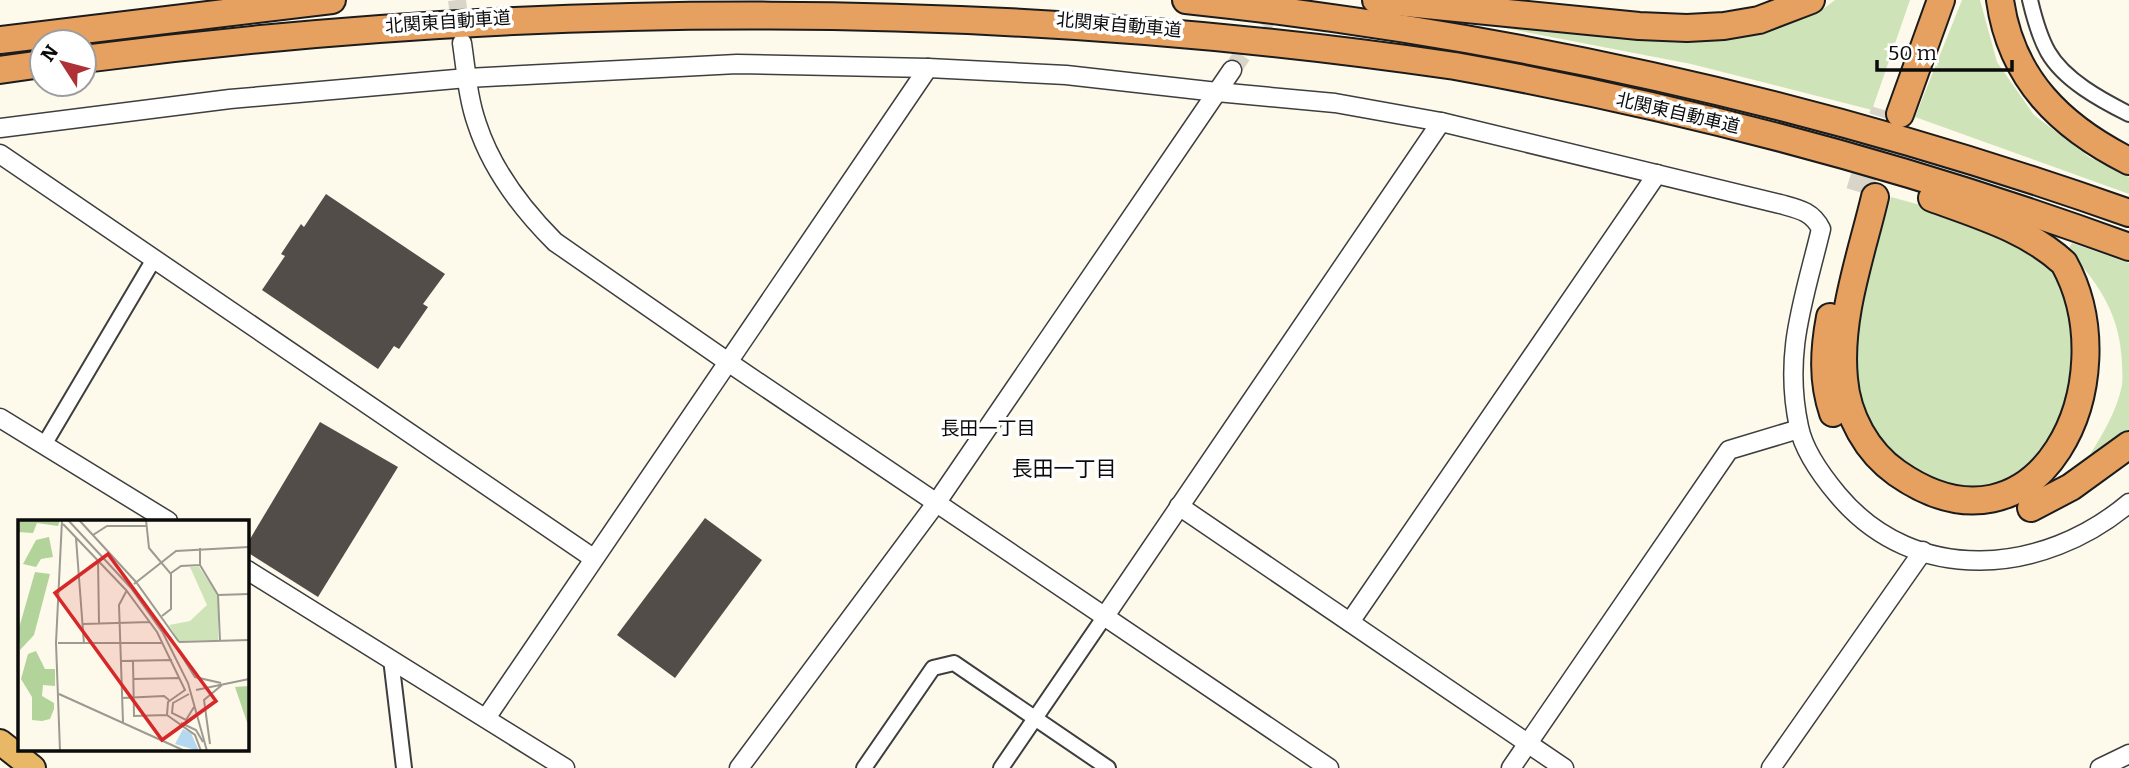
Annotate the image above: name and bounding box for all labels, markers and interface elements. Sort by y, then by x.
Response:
street label: 北関東自動車道 [384,7,512,37]
street label: 北関東自動車道 [1055,9,1183,41]
north arrow [28,28,98,98]
scale bar [1877,28,2012,72]
text: N [36,40,63,66]
text: 50 m [1888,40,1937,66]
street label: 北関東自動車道 [1614,88,1742,138]
district label: 長田一丁目 [940,417,1036,440]
district label: 長田一丁目 [1012,456,1117,482]
inset map [18,520,248,750]

